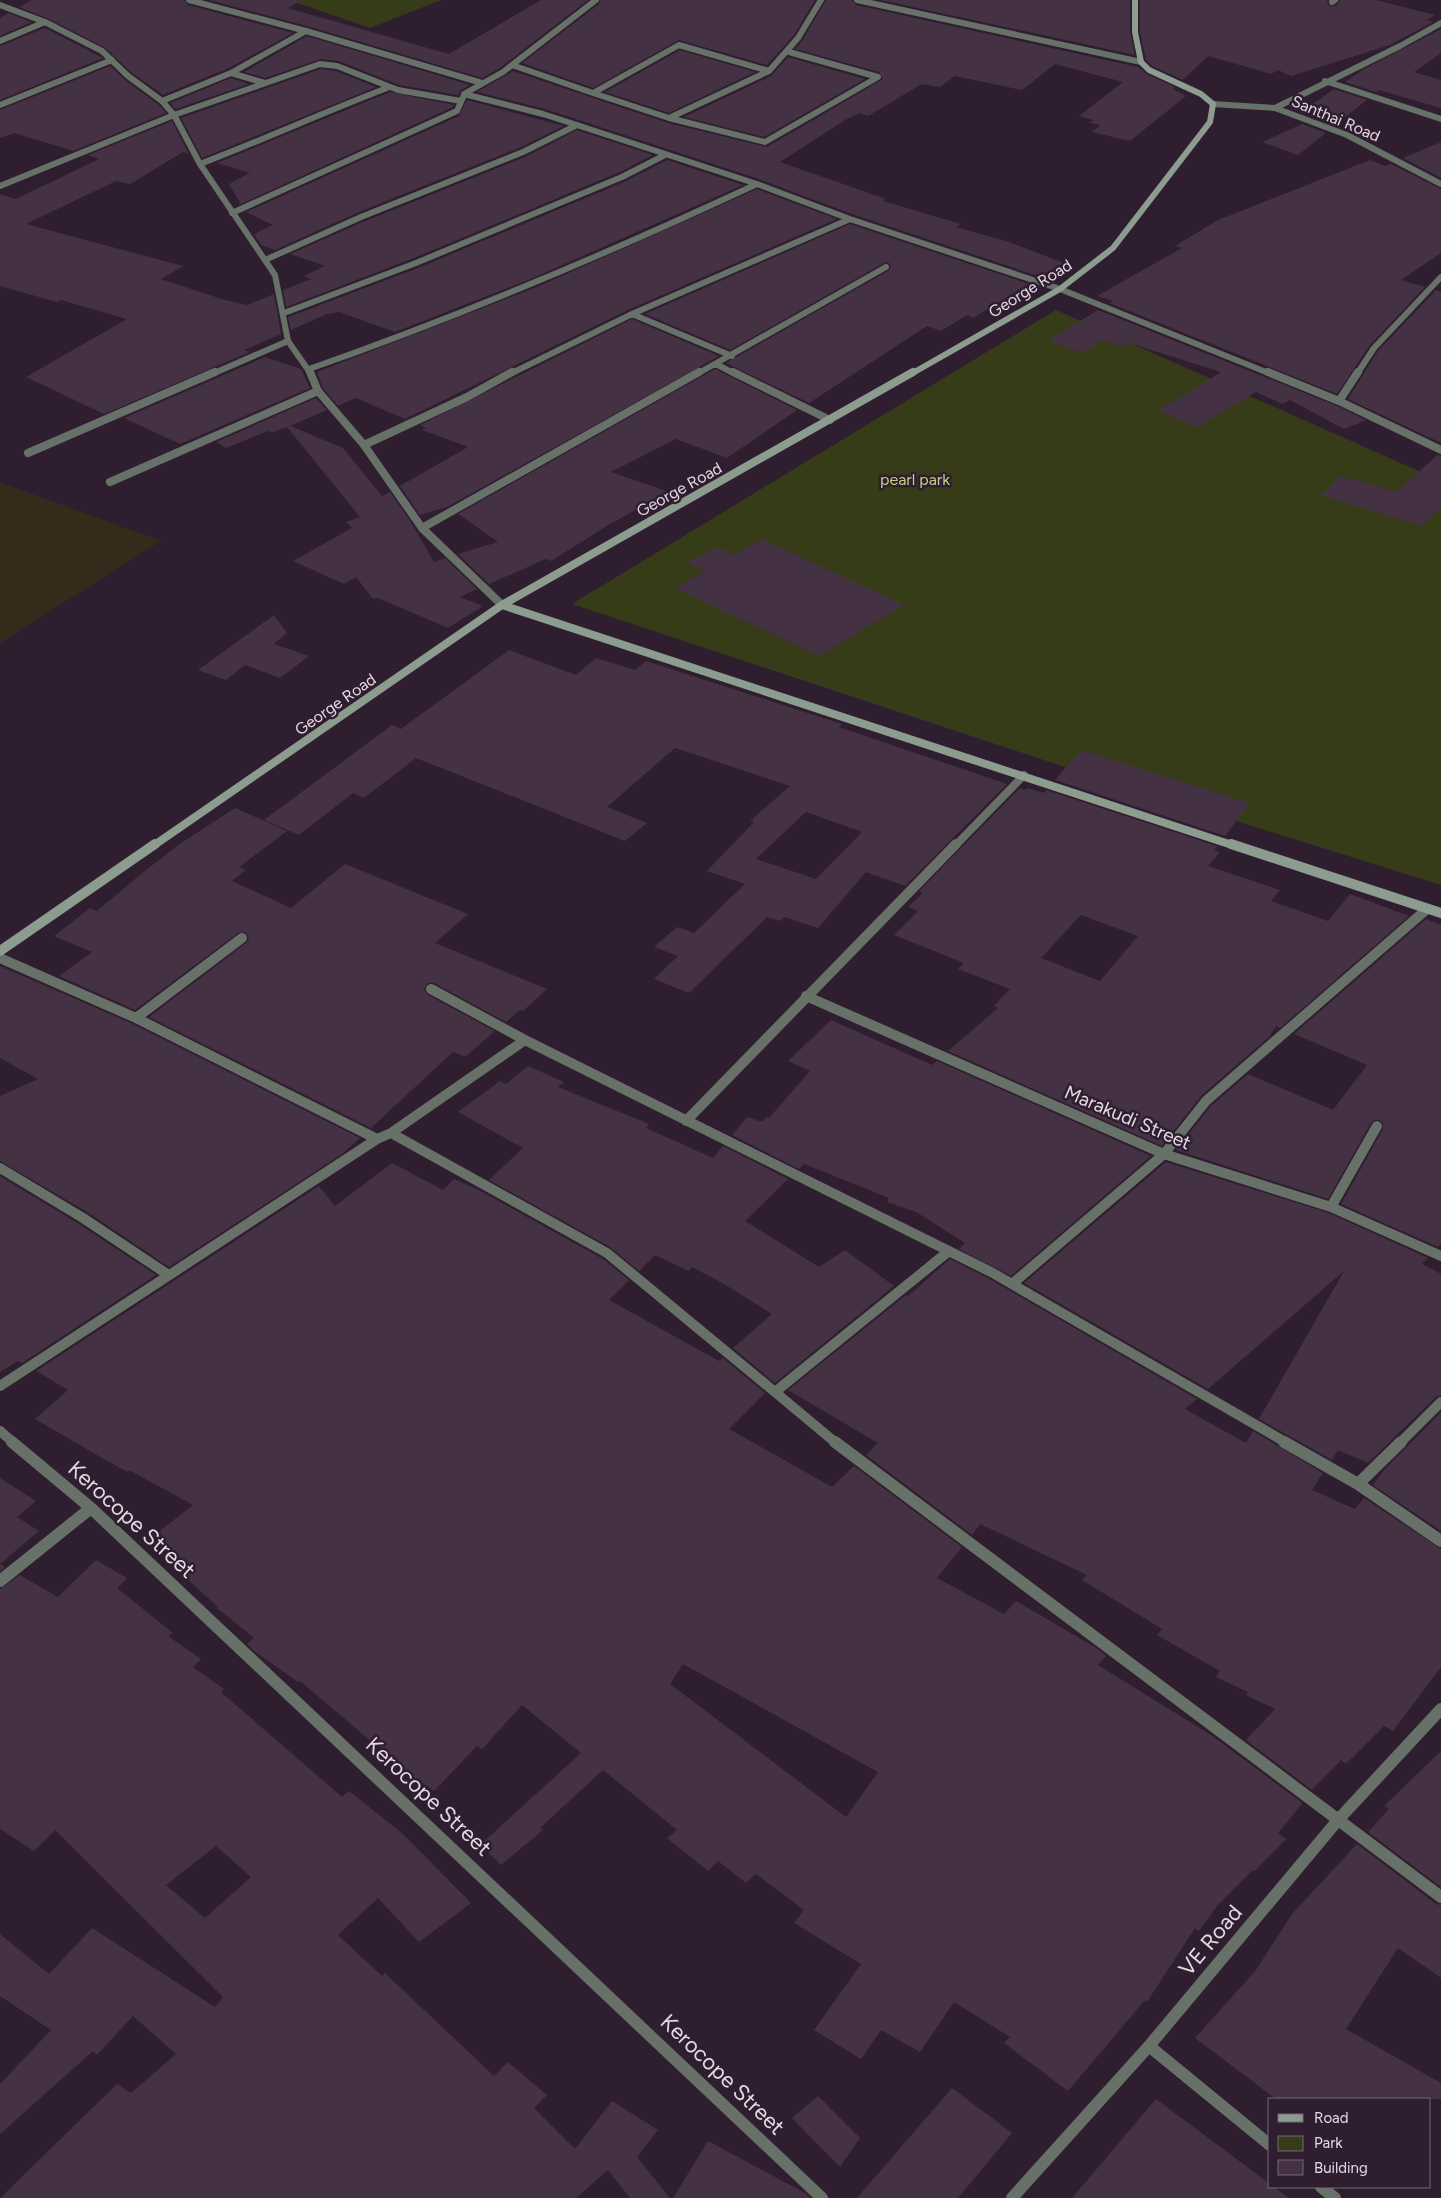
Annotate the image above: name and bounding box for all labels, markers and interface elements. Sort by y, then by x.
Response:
street label: Santhai Road [1289,91,1383,146]
street label: George Road [985,255,1075,322]
street label: George Road [633,458,725,521]
park label: pearl park [880,470,950,489]
street label: George Road [291,670,379,739]
street label: Marakudi Street [1061,1080,1194,1154]
street label: Kerocope Street [62,1455,201,1584]
street label: Kerocope Street [360,1731,497,1862]
street label: VE Road [1173,1899,1248,1981]
street label: Kerocope Street [655,2008,790,2140]
legend [1268,2098,1431,2188]
text: Road [1314,2109,1349,2127]
text: Park [1314,2134,1343,2152]
text: Building [1314,2159,1368,2177]

